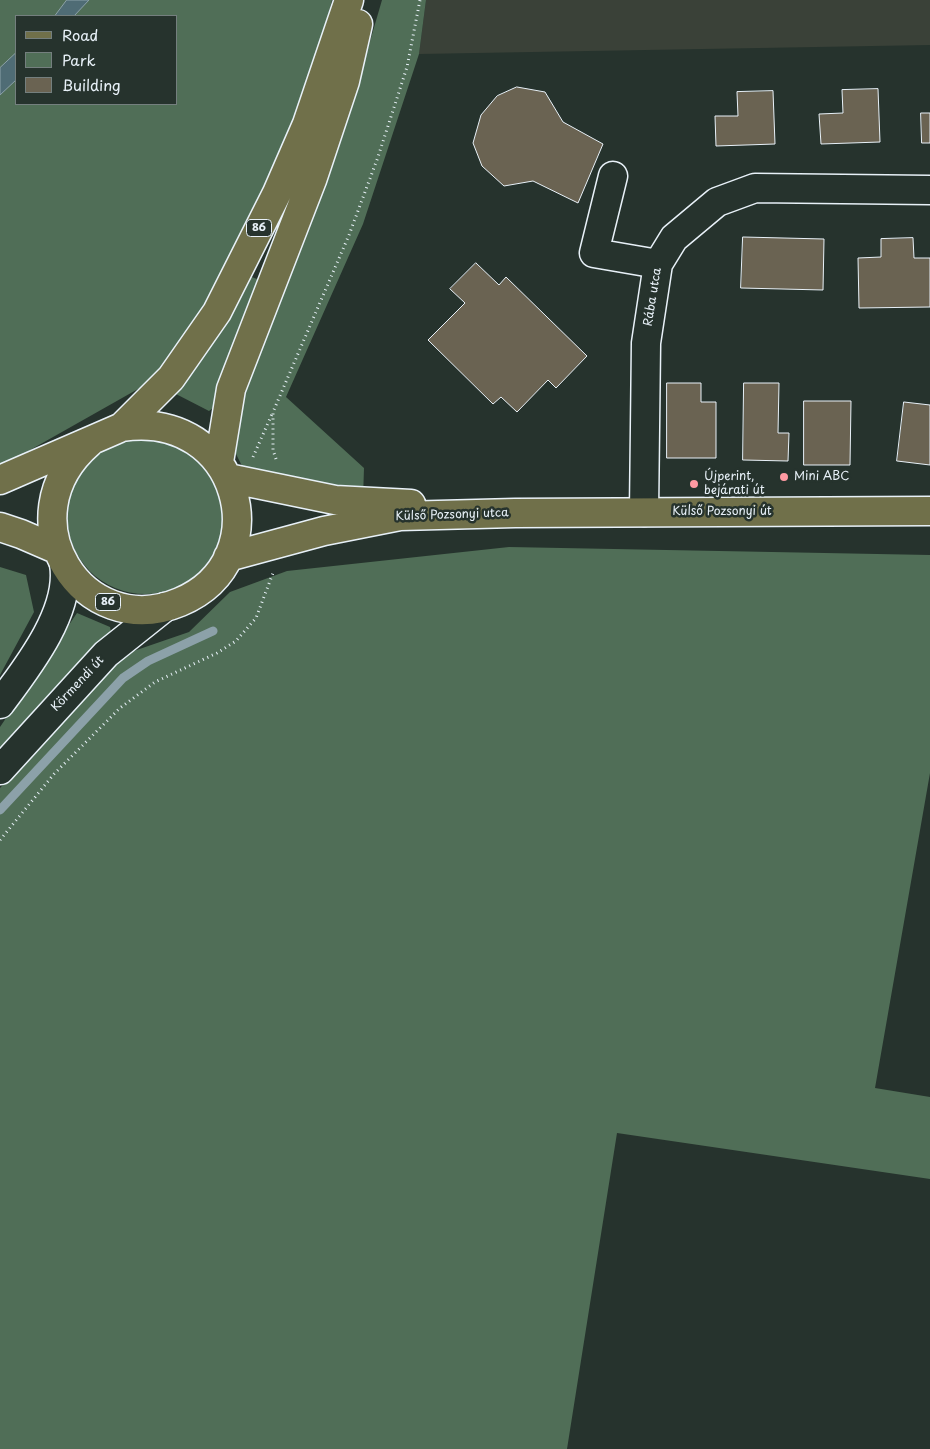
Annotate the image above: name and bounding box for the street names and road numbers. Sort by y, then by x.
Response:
road number: 86 [246,220,272,237]
street label: Rába utca [641,267,665,327]
street label: Külső Pozsonyi út [672,505,772,519]
street label: Külső Pozsonyi utca [395,506,509,524]
road number: 86 [96,594,120,610]
street label: Körmendi út [49,653,107,715]

